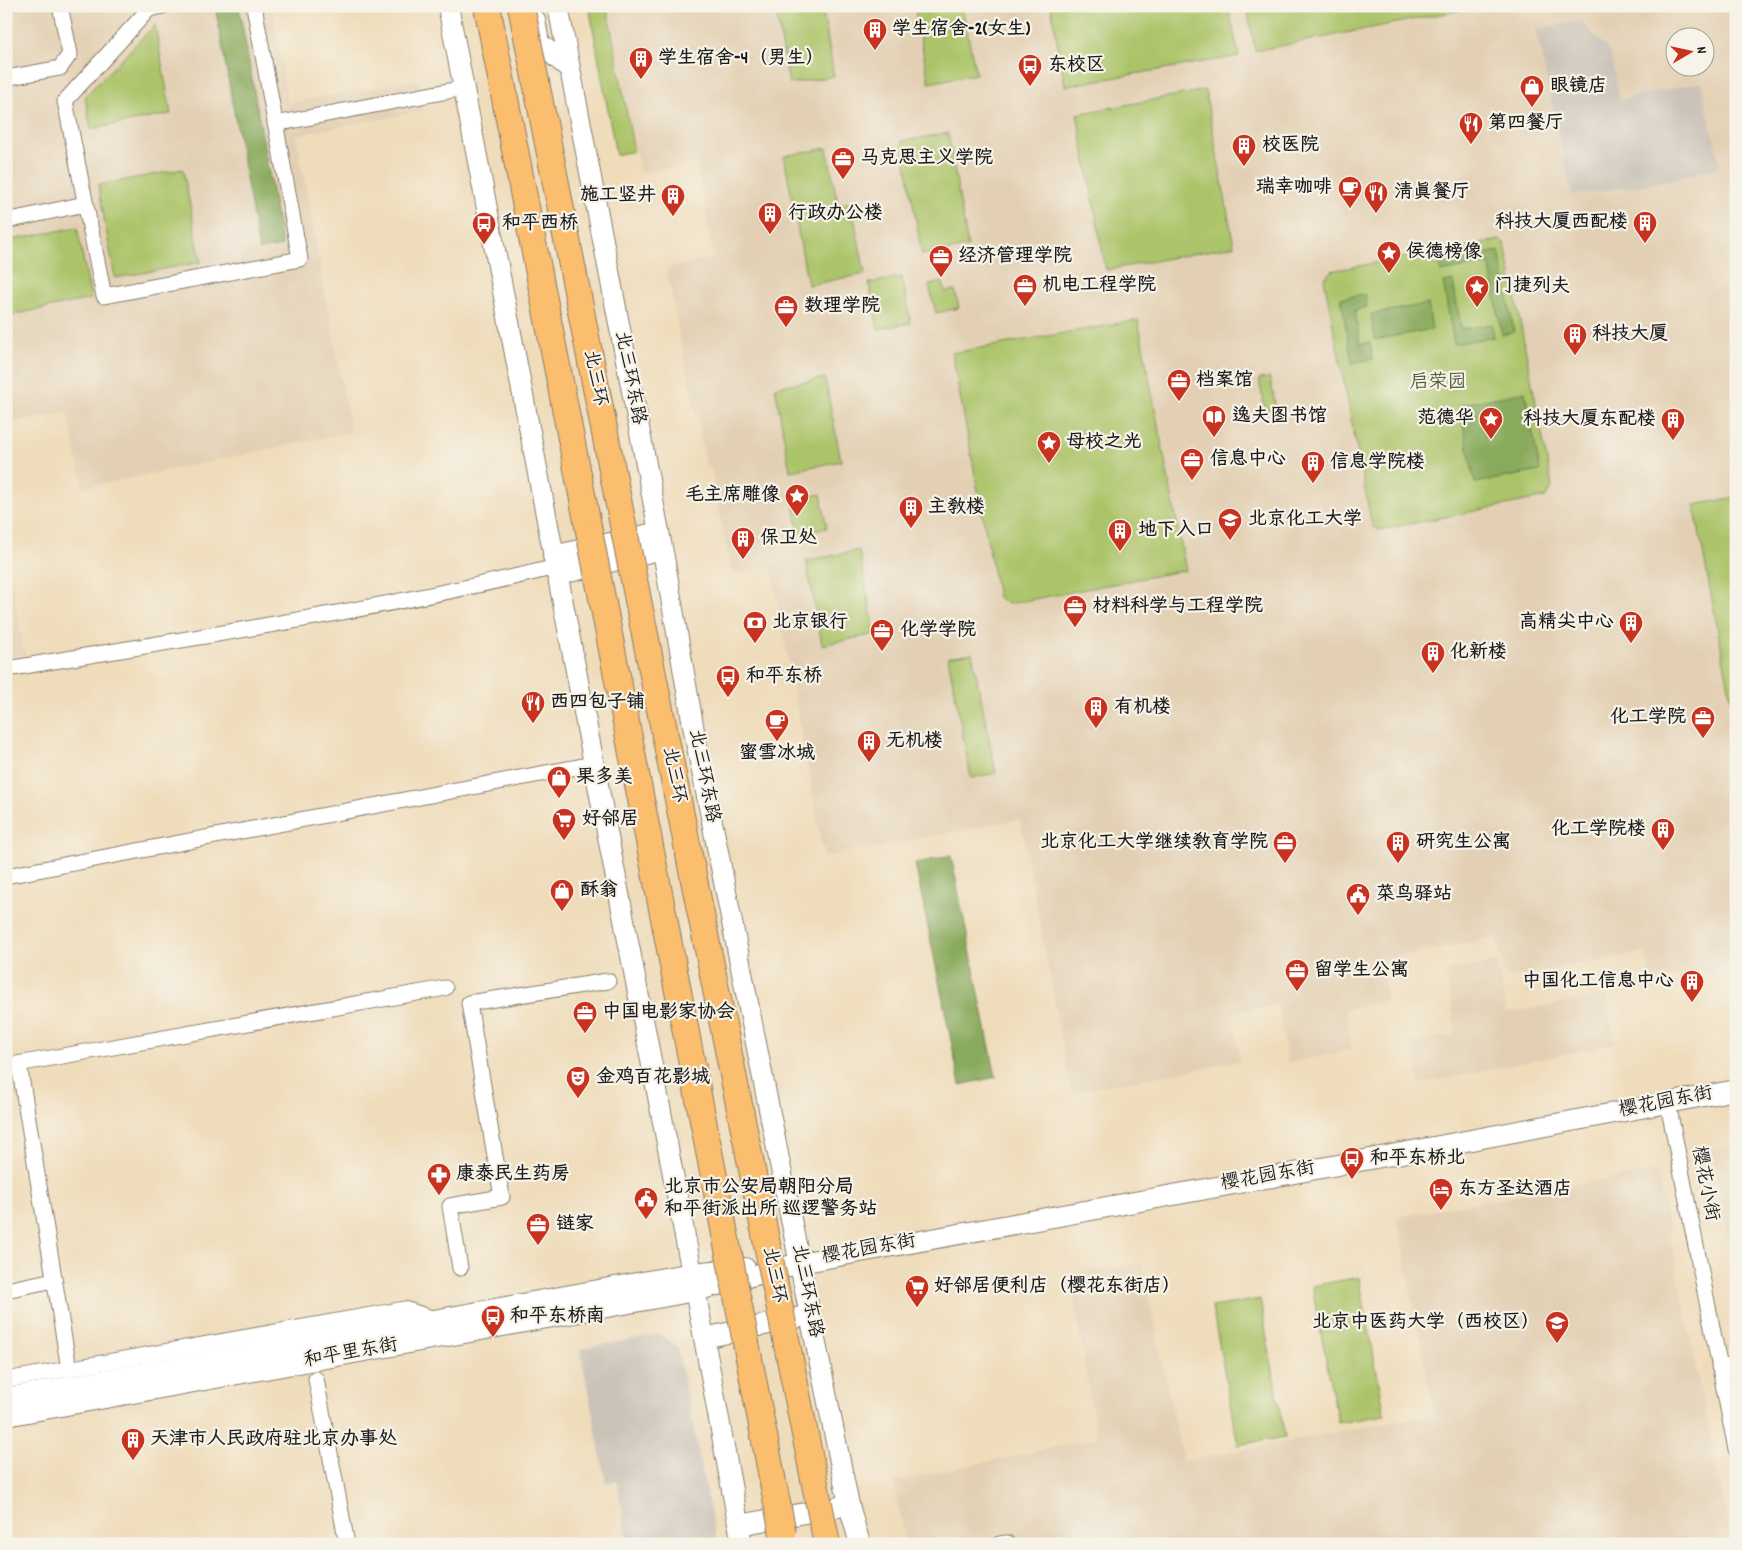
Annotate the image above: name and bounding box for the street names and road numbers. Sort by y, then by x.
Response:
street label: 北三环东路 [607,329,651,427]
street label: 北三环 [575,347,613,409]
street label: 北三环东路 [681,727,725,825]
street label: 北三环 [654,744,692,806]
street label: 樱花园东街 [1617,1081,1715,1125]
street label: 樱花小街 [1683,1144,1725,1224]
street label: 樱花园东街 [1219,1155,1317,1199]
street label: 樱花园东街 [820,1228,918,1272]
street label: 北三环东路 [784,1242,828,1340]
street label: 北三环 [754,1244,792,1306]
street label: 和平里东街 [302,1332,400,1376]

